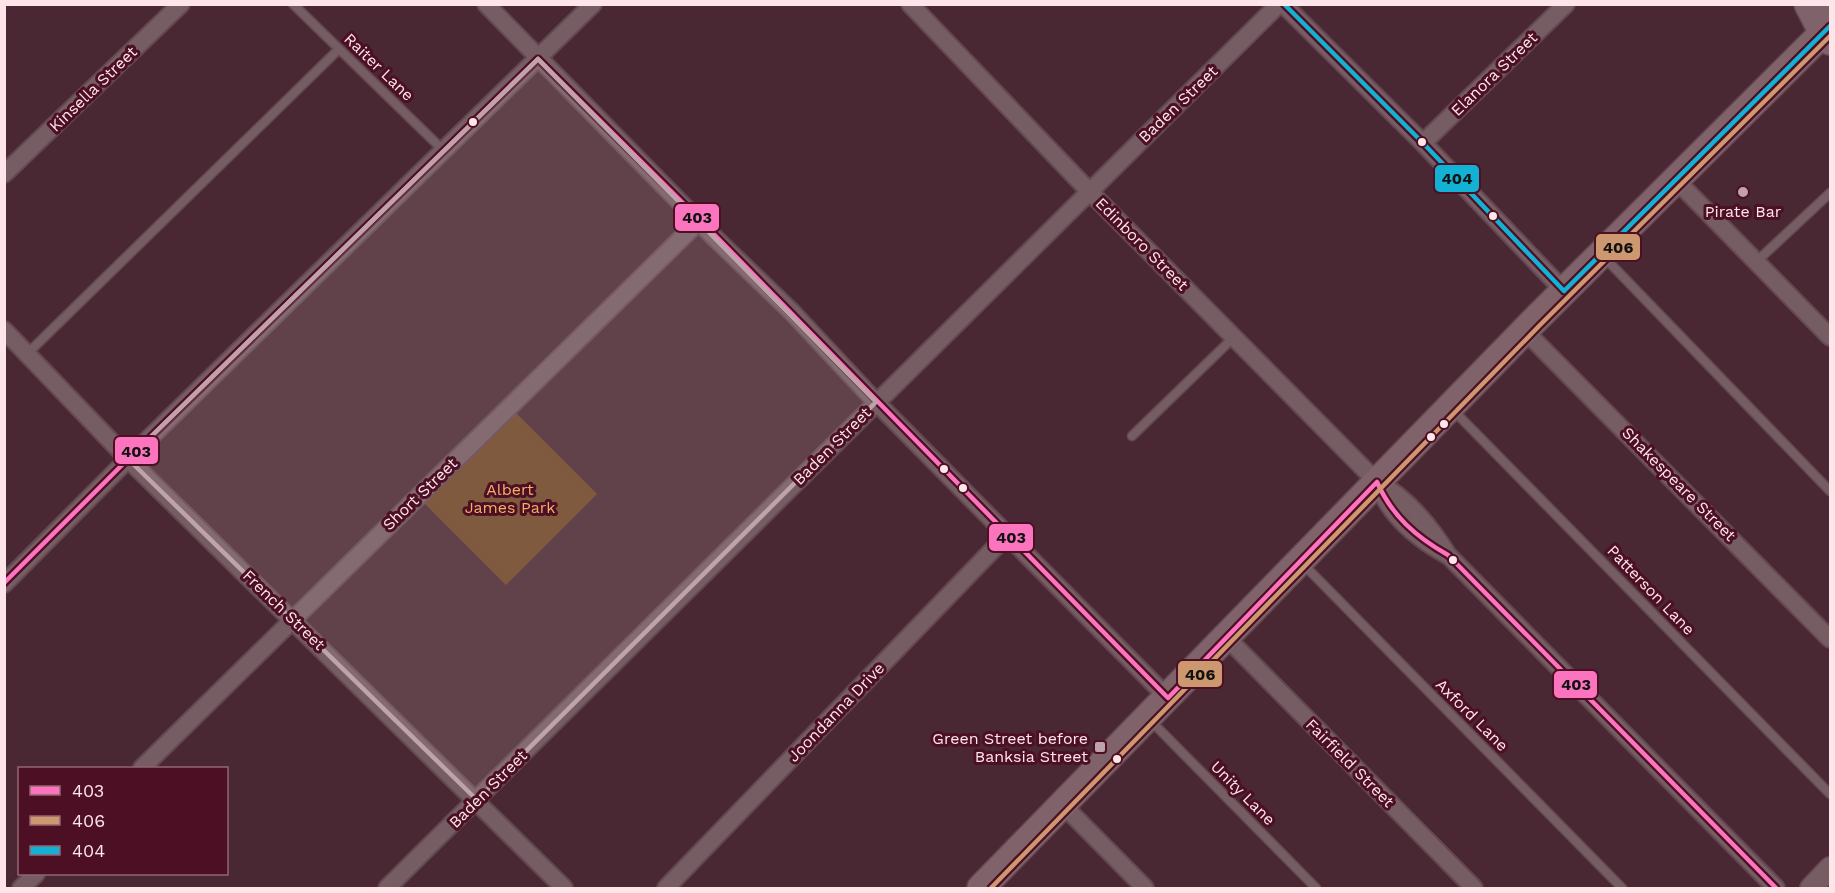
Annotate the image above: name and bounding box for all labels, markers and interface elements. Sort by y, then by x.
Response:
street label: Elanora Street [1447,28,1541,120]
street label: Raiter Lane [340,29,418,105]
street label: Kinsella Street [45,42,141,136]
street label: Baden Street [1135,61,1222,146]
unlabelled marker [467,116,479,128]
unlabelled marker [1416,136,1428,148]
line badge: 404 [1434,164,1480,193]
text: 404 [1442,169,1472,188]
marker: Pirate Bar [1736,185,1750,199]
street label: Edinboro Street [1092,194,1192,294]
place label: Pirate Bar [1705,202,1782,221]
line badge: 403 [674,203,720,232]
text: 403 [682,208,712,227]
unlabelled marker [1487,210,1499,222]
line badge: 406 [1595,233,1641,261]
text: 406 [1603,238,1633,257]
street label: Baden Street [789,403,875,489]
unlabelled marker [1438,418,1450,430]
street label: Shakespeare Street [1618,423,1740,545]
unlabelled marker [1425,431,1437,443]
line badge: 403 [114,436,159,465]
text: 403 [121,442,151,461]
street label: Short Street [379,454,461,534]
unlabelled marker [938,463,950,475]
park label: Albert James Park [465,480,555,517]
unlabelled marker [957,482,969,494]
line badge: 403 [988,523,1034,552]
text: 403 [996,528,1026,547]
street label: Patterson Lane [1603,541,1699,639]
unlabelled marker [1447,554,1459,566]
street label: French Street [239,566,329,654]
street label: Joondanna Drive [784,658,888,766]
line badge: 406 [1177,660,1223,688]
text: 406 [1185,665,1215,684]
line badge: 403 [1553,670,1598,699]
street label: Axford Lane [1432,675,1512,755]
text: 403 [1561,675,1591,694]
street label: Fairfield Street [1302,715,1398,811]
place label: Green Street before Banksia Street [932,729,1088,766]
marker: Green Street before Banksia Street [1093,740,1107,754]
street label: Baden Street [445,746,531,832]
unlabelled marker [1111,753,1123,765]
street label: Unity Lane [1207,757,1279,829]
legend [18,767,228,875]
text: 403 [72,780,104,801]
text: 406 [72,810,105,831]
text: 404 [72,840,105,861]

